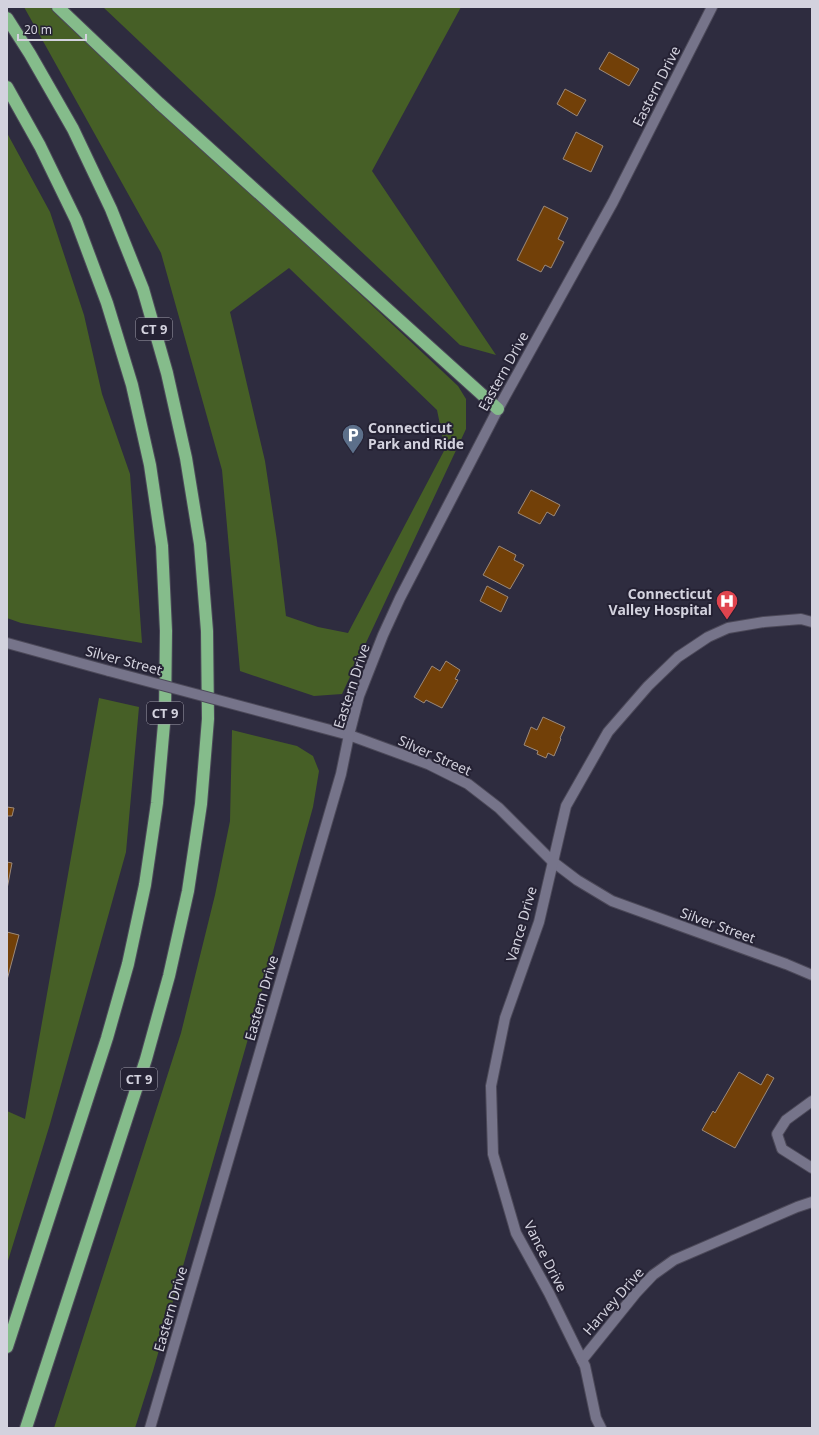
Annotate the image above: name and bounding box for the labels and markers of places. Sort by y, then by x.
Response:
place label: Connecticut Park and Ride [368,418,464,453]
parking icon: Connecticut Park and Ride [340,422,366,455]
place label: Connecticut Valley Hospital [609,584,712,619]
hospital icon: Connecticut Valley Hospital [714,588,740,621]

